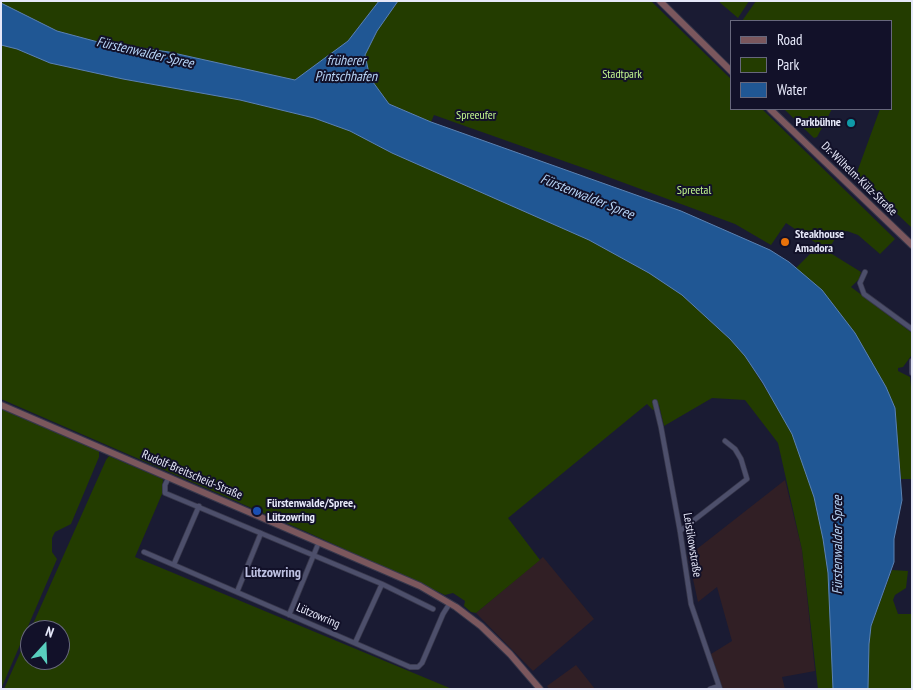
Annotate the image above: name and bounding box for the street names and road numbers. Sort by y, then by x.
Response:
street label: Dr.-Wilhelm-Külz-Straße [818,139,900,219]
street label: Rudolf-Breitscheid-Straße [140,447,244,503]
street label: Leistikowstraße [680,512,704,578]
street label: Lützowring [294,600,342,632]

